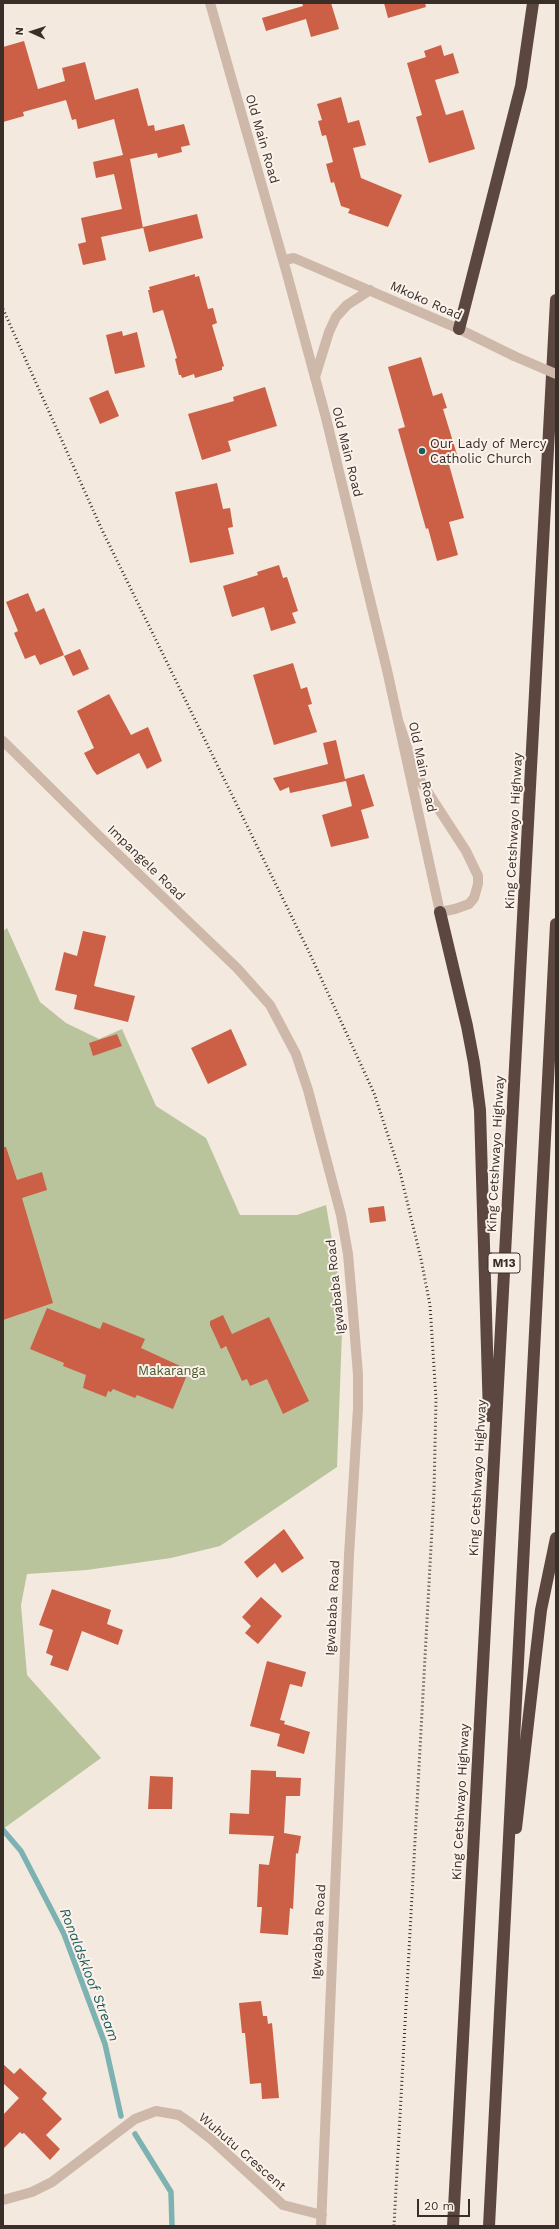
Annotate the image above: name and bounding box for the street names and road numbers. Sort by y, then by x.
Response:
street label: Old Main Road [242,92,282,186]
street label: Mkoko Road [388,278,464,324]
street label: Old Main Road [328,405,366,499]
street label: Old Main Road [405,720,439,814]
street label: King Cetshwayo Highway [502,752,526,910]
street label: Impangele Road [104,822,188,904]
street label: King Cetshwayo Highway [484,1075,508,1233]
street label: Igwababa Road [323,1239,349,1335]
road number: M13 [488,1253,520,1273]
street label: King Cetshwayo Highway [466,1399,490,1557]
street label: Igwababa Road [323,1560,343,1656]
street label: King Cetshwayo Highway [449,1723,473,1881]
street label: Igwababa Road [309,1884,329,1980]
street label: Wuhutu Crescent [195,2110,289,2194]

